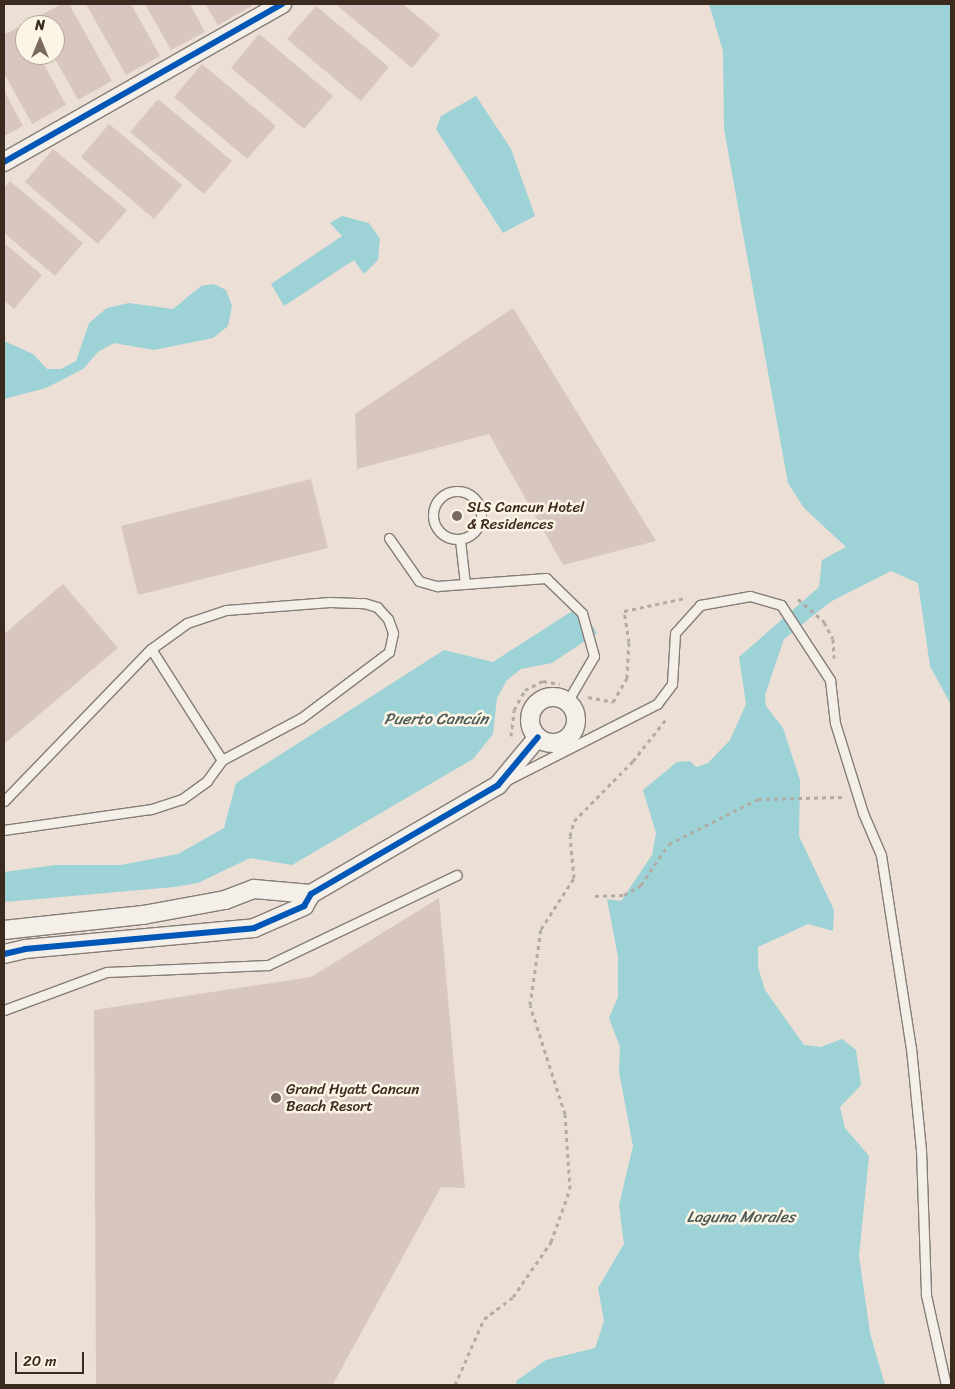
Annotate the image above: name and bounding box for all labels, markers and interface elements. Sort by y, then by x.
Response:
text: N [35,13,45,38]
north arrow [15,15,65,65]
place label: SLS Cancun Hotel & Residences [467,498,585,533]
marker: SLS Cancun Hotel & Residences [451,510,463,522]
water label: Puerto Cancún [384,709,488,729]
place label: Grand Hyatt Cancun Beach Resort [286,1080,420,1115]
marker: Grand Hyatt Cancun Beach Resort [270,1092,282,1104]
water label: Laguna Morales [687,1207,795,1227]
scale bar [18,1342,86,1374]
text: 20 m [23,1348,57,1374]

